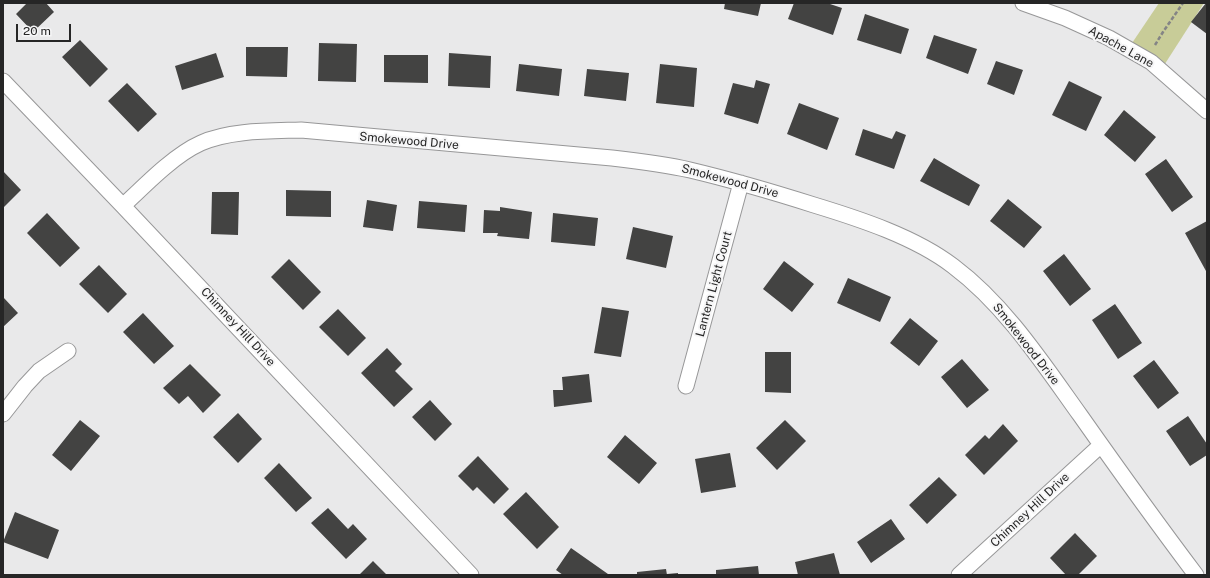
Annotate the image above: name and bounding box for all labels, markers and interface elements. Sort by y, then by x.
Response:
scale bar [18,16,73,42]
street label: Apache Lane [1086,23,1156,71]
text: 20 m [23,24,51,38]
street label: Smokewood Drive [359,129,459,153]
street label: Smokewood Drive [680,161,780,201]
street label: Lantern Light Court [693,230,735,338]
street label: Chimney Hill Drive [198,285,278,369]
street label: Smokewood Drive [990,300,1062,388]
street label: Chimney Hill Drive [988,470,1072,550]

